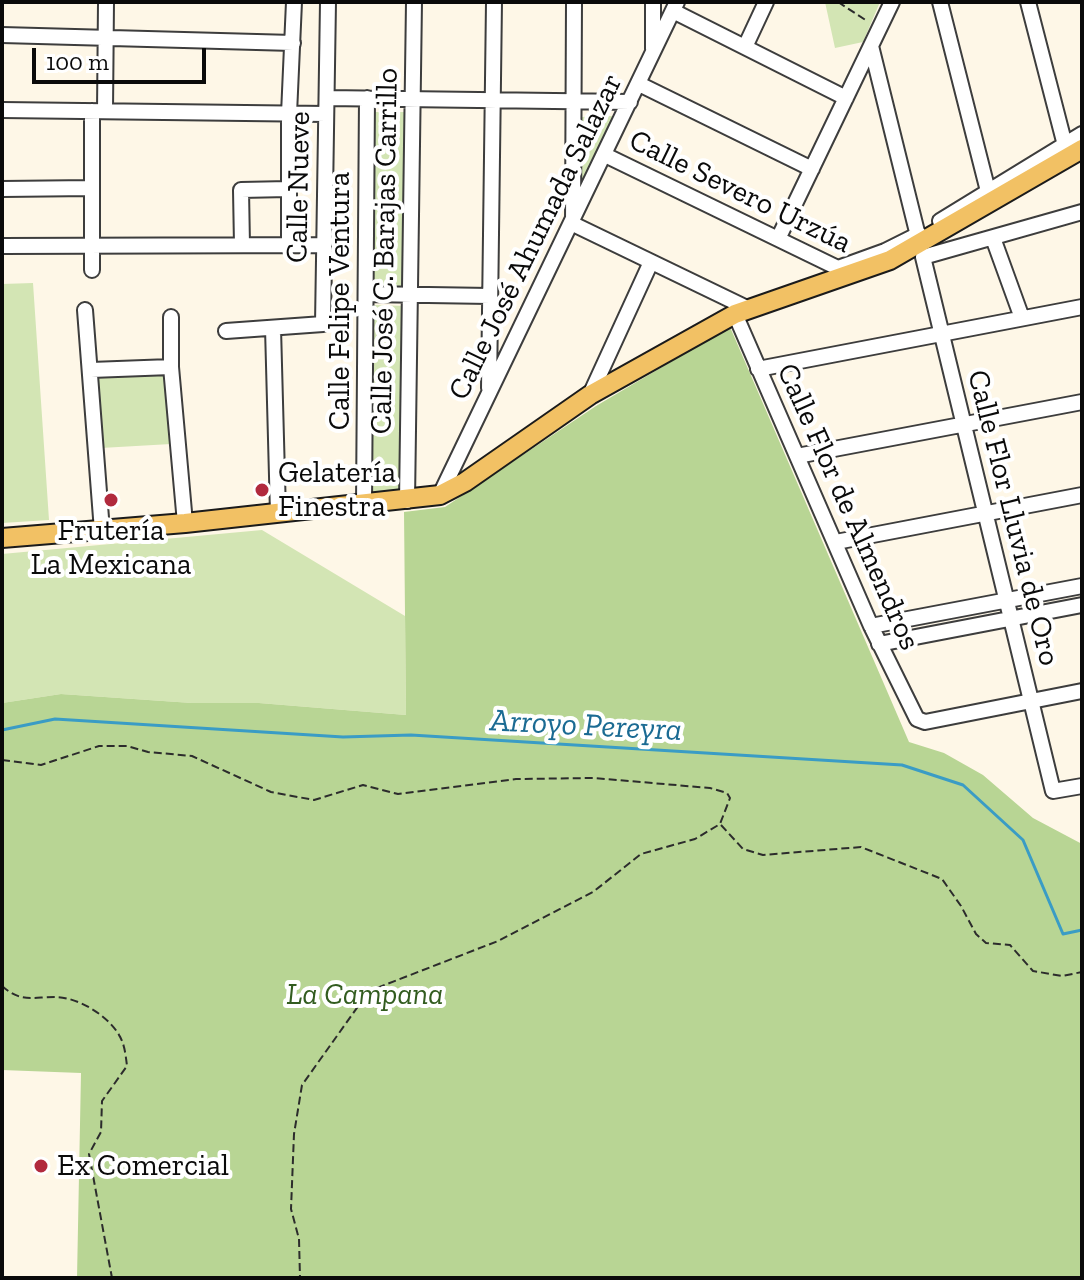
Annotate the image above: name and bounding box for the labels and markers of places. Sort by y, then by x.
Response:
place label: Gelatería Finestra [278,455,396,526]
marker: Gelatería Finestra [253,481,271,499]
marker: Frutería La Mexicana [102,491,120,509]
place label: Frutería La Mexicana [30,513,192,584]
place label: Ex Comercial [57,1148,229,1184]
marker: Ex Comercial [32,1157,50,1175]

